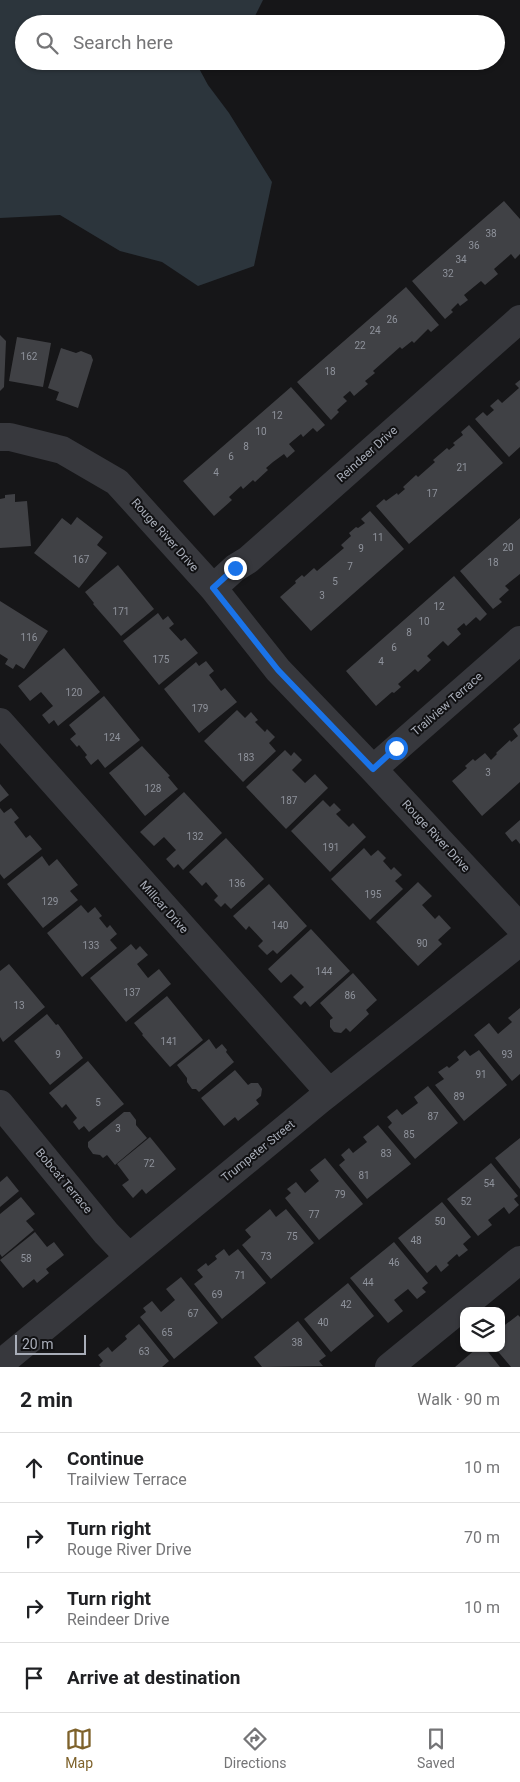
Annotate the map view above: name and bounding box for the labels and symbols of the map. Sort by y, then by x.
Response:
house number: 38 [485,228,497,239]
house number: 36 [468,240,480,251]
house number: 34 [455,254,467,265]
house number: 32 [442,268,454,279]
house number: 26 [386,314,398,325]
house number: 24 [369,325,381,336]
house number: 22 [354,340,366,351]
house number: 162 [21,351,38,362]
house number: 18 [324,366,336,377]
house number: 12 [271,410,283,421]
street label: Reindeer Drive [334,423,400,485]
house number: 10 [255,426,267,437]
house number: 8 [243,441,249,452]
house number: 6 [228,451,234,462]
house number: 21 [456,462,468,473]
house number: 4 [213,467,219,478]
house number: 17 [426,488,438,499]
street label: Rouge River Drive [129,496,201,574]
house number: 11 [372,532,384,543]
house number: 20 [502,542,514,553]
house number: 9 [358,543,364,554]
house number: 167 [73,554,90,565]
route end [224,557,247,580]
house number: 18 [487,557,499,568]
house number: 7 [347,561,353,572]
house number: 5 [332,576,338,587]
house number: 3 [319,590,325,601]
house number: 12 [433,601,445,612]
house number: 171 [113,606,129,617]
house number: 10 [418,616,430,627]
house number: 8 [406,627,412,638]
house number: 116 [21,632,38,643]
house number: 6 [391,642,397,653]
house number: 175 [153,654,170,665]
house number: 4 [378,656,384,667]
street label: Trailview Terrace [409,669,485,739]
house number: 120 [66,687,83,698]
house number: 179 [192,703,208,714]
house number: 124 [104,732,121,743]
route start [385,737,408,760]
house number: 183 [238,752,254,763]
house number: 3 [485,767,491,778]
house number: 128 [145,783,162,794]
house number: 187 [281,795,298,806]
street label: Rouge River Drive [399,797,473,875]
house number: 132 [187,831,204,842]
house number: 191 [323,842,339,853]
street label: Millcar Drive [137,878,191,936]
house number: 136 [229,878,246,889]
house number: 195 [365,889,382,900]
house number: 129 [42,896,58,907]
house number: 140 [272,920,289,931]
house number: 90 [416,938,428,949]
house number: 133 [83,940,99,951]
house number: 144 [316,966,333,977]
house number: 137 [124,987,141,998]
house number: 86 [344,990,356,1001]
house number: 13 [13,1000,25,1011]
house number: 141 [161,1036,177,1047]
house number: 9 [55,1049,61,1060]
house number: 93 [501,1049,513,1060]
house number: 91 [475,1069,487,1080]
house number: 89 [453,1091,465,1102]
house number: 5 [95,1097,101,1108]
house number: 87 [427,1111,439,1122]
street label: Trumpeter Street [219,1117,297,1185]
house number: 3 [115,1123,121,1134]
house number: 85 [403,1129,415,1140]
street label: Bobcat Terrace [33,1146,95,1216]
house number: 83 [380,1148,392,1159]
house number: 72 [143,1158,155,1169]
house number: 81 [358,1170,370,1181]
house number: 54 [483,1178,495,1189]
house number: 79 [334,1189,346,1200]
house number: 52 [460,1196,472,1207]
house number: 77 [308,1209,320,1220]
house number: 50 [434,1216,446,1227]
house number: 75 [286,1231,298,1242]
house number: 48 [410,1235,422,1246]
house number: 73 [260,1251,272,1262]
house number: 58 [20,1253,32,1264]
house number: 46 [388,1257,400,1268]
house number: 71 [234,1270,246,1281]
house number: 44 [362,1277,374,1288]
house number: 69 [211,1289,223,1300]
house number: 42 [340,1299,352,1310]
house number: 67 [187,1308,199,1319]
house number: 40 [317,1317,329,1328]
house number: 65 [161,1327,173,1338]
scale bar [15,1332,86,1355]
house number: 38 [291,1337,303,1348]
house number: 63 [138,1346,150,1357]

